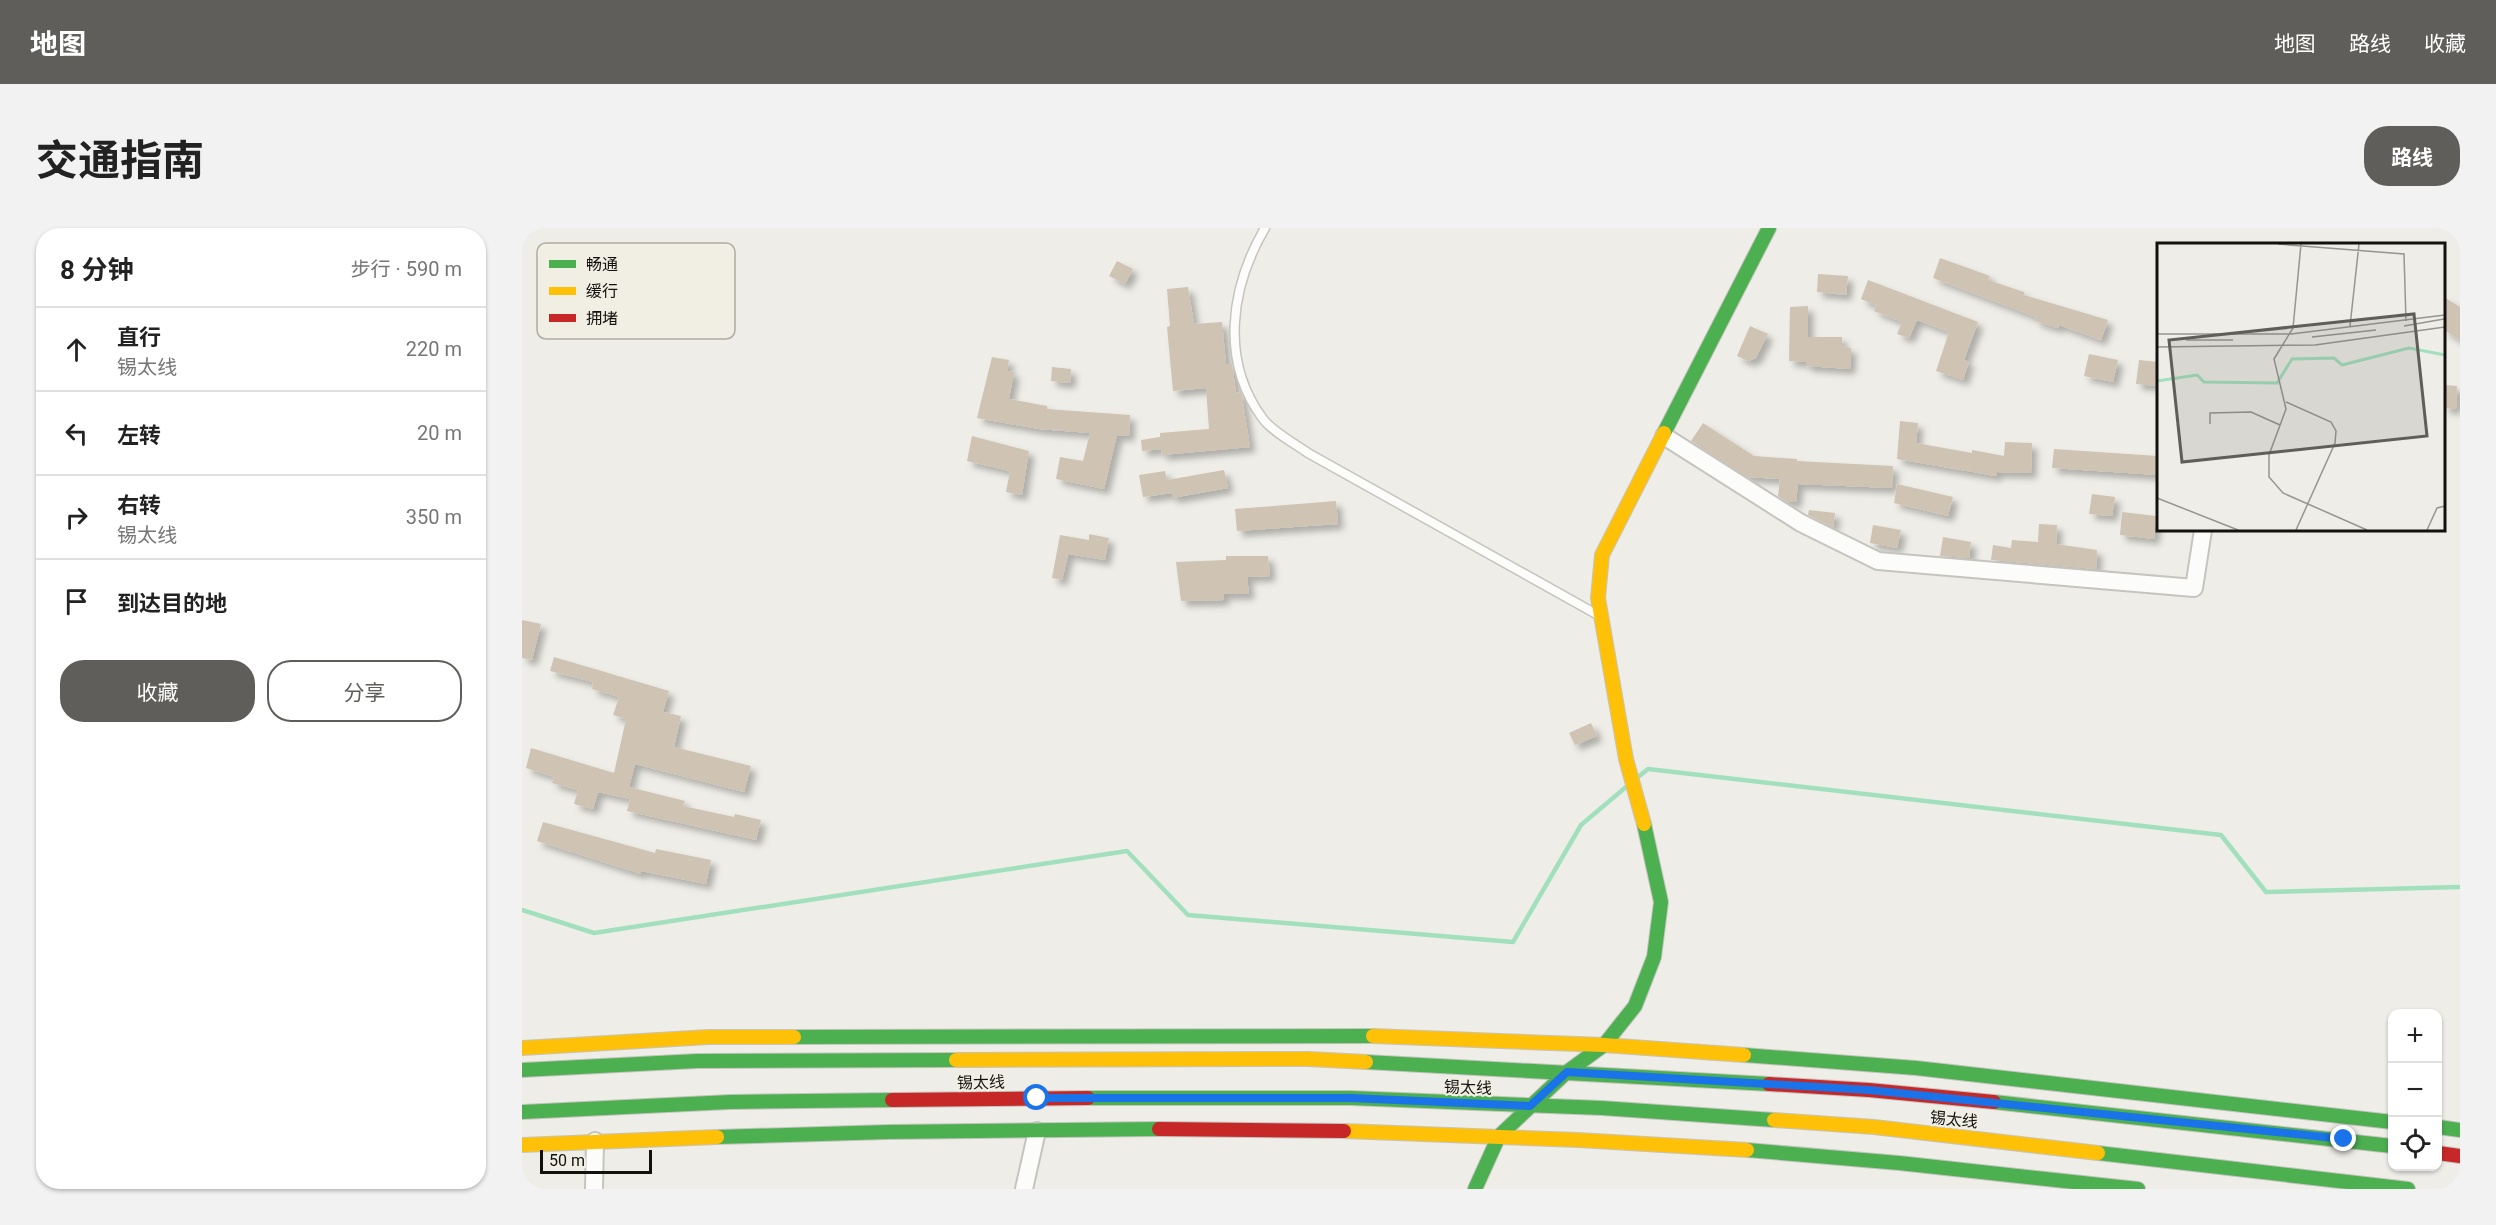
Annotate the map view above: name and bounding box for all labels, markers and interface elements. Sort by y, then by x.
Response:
text: 地图 [30,28,86,61]
text: 地图 [2274,32,2316,56]
text: 路线 [2349,32,2391,56]
text: 收藏 [2424,32,2466,56]
button: 路线 [2364,126,2460,186]
text: 交通指南 [36,136,204,185]
legend [537,243,735,339]
inset map [2157,243,2445,531]
text: 8 分钟 [60,255,133,285]
text: 畅通 [586,255,618,274]
text: 步行 · 590 m [351,257,462,281]
text: 缓行 [586,282,618,301]
text: 拥堵 [586,309,618,328]
text: 直行 [117,325,161,350]
icon: ahead [60,333,93,366]
text: 220 m [406,337,462,361]
text: 锡太线 [117,355,177,379]
icon: left [60,417,93,450]
text: 20 m [417,421,462,445]
text: 左转 [117,423,161,448]
text: 右转 [117,493,161,518]
icon: right [60,501,93,534]
text: 350 m [406,505,462,529]
text: 锡太线 [117,523,177,547]
icon: arrive [60,585,93,618]
text: 到达目的地 [117,591,227,616]
button: 收藏 [60,660,255,722]
button: 分享 [267,660,462,722]
map controls [2388,1009,2442,1171]
button: + [2388,1009,2442,1063]
button: − [2388,1063,2442,1117]
street label: 锡太线 [957,1073,1005,1092]
street label: 锡太线 [1444,1077,1492,1098]
route start [1023,1084,1049,1110]
street label: 锡太线 [1929,1108,1979,1131]
button: locate [2388,1117,2442,1171]
route end [2330,1125,2356,1151]
scale bar [540,1147,652,1174]
text: 50 m [549,1151,585,1170]

